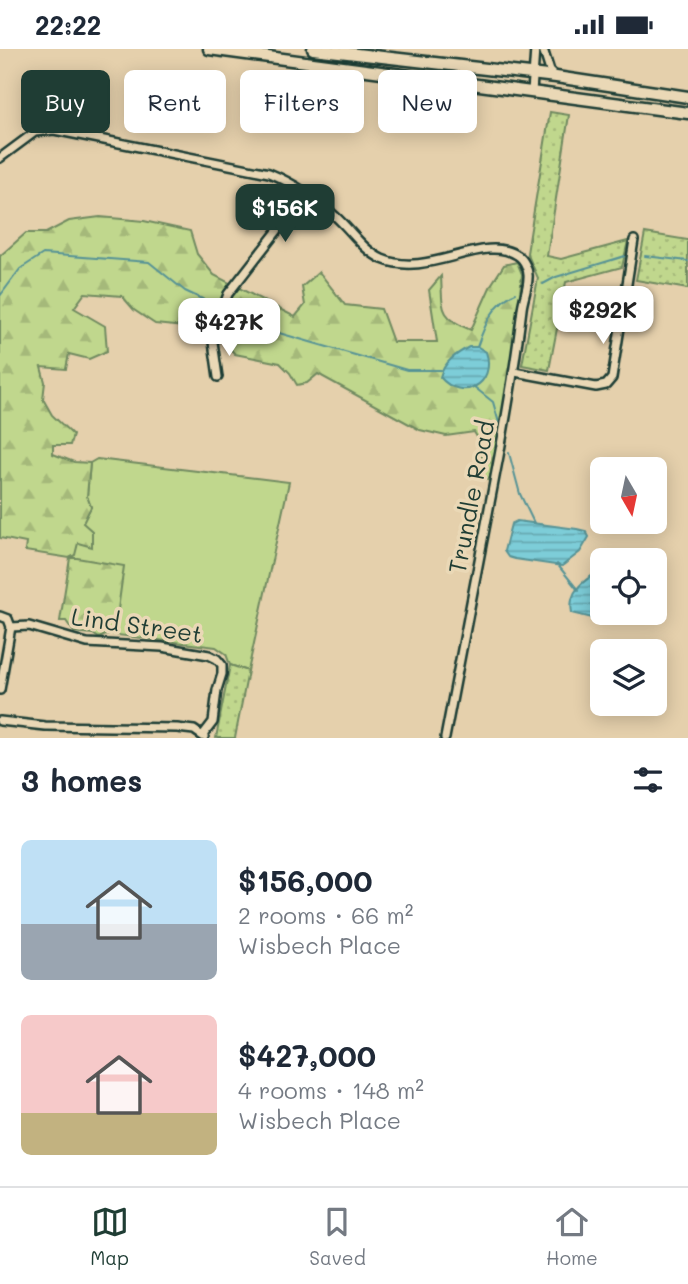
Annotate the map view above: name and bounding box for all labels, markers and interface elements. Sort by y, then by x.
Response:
text: 22:22 [35,8,101,42]
chip: Buy [21,70,110,133]
chip: Rent [124,70,226,133]
chip: Filters [240,70,364,133]
chip: New [378,70,477,133]
pin: $156K [236,185,334,244]
text: $156K [252,192,318,222]
pin: $292K [554,287,652,346]
text: $292K [569,294,637,324]
pin: $427K [180,299,278,358]
text: $427K [194,306,264,336]
street label: Trundle Road [440,417,501,576]
north arrow [590,457,667,534]
map controls [590,457,667,716]
button: locate [590,548,667,625]
street label: Lind Street [69,600,205,649]
button: layers [590,639,667,716]
text: 3 homes [21,760,142,800]
icon: filters [629,761,667,799]
text: $156,000 [238,860,373,900]
icon: home [77,868,161,952]
text: 2 rooms · 66 m² [238,900,413,930]
text: Wisbech Place [238,930,401,960]
text: $427,000 [238,1035,376,1075]
icon: home [77,1043,161,1127]
text: 4 rooms · 148 m² [238,1075,424,1105]
text: Wisbech Place [238,1105,401,1135]
tab: Map [90,1203,129,1270]
tab: Saved [309,1203,366,1270]
tab: Home [546,1203,598,1270]

